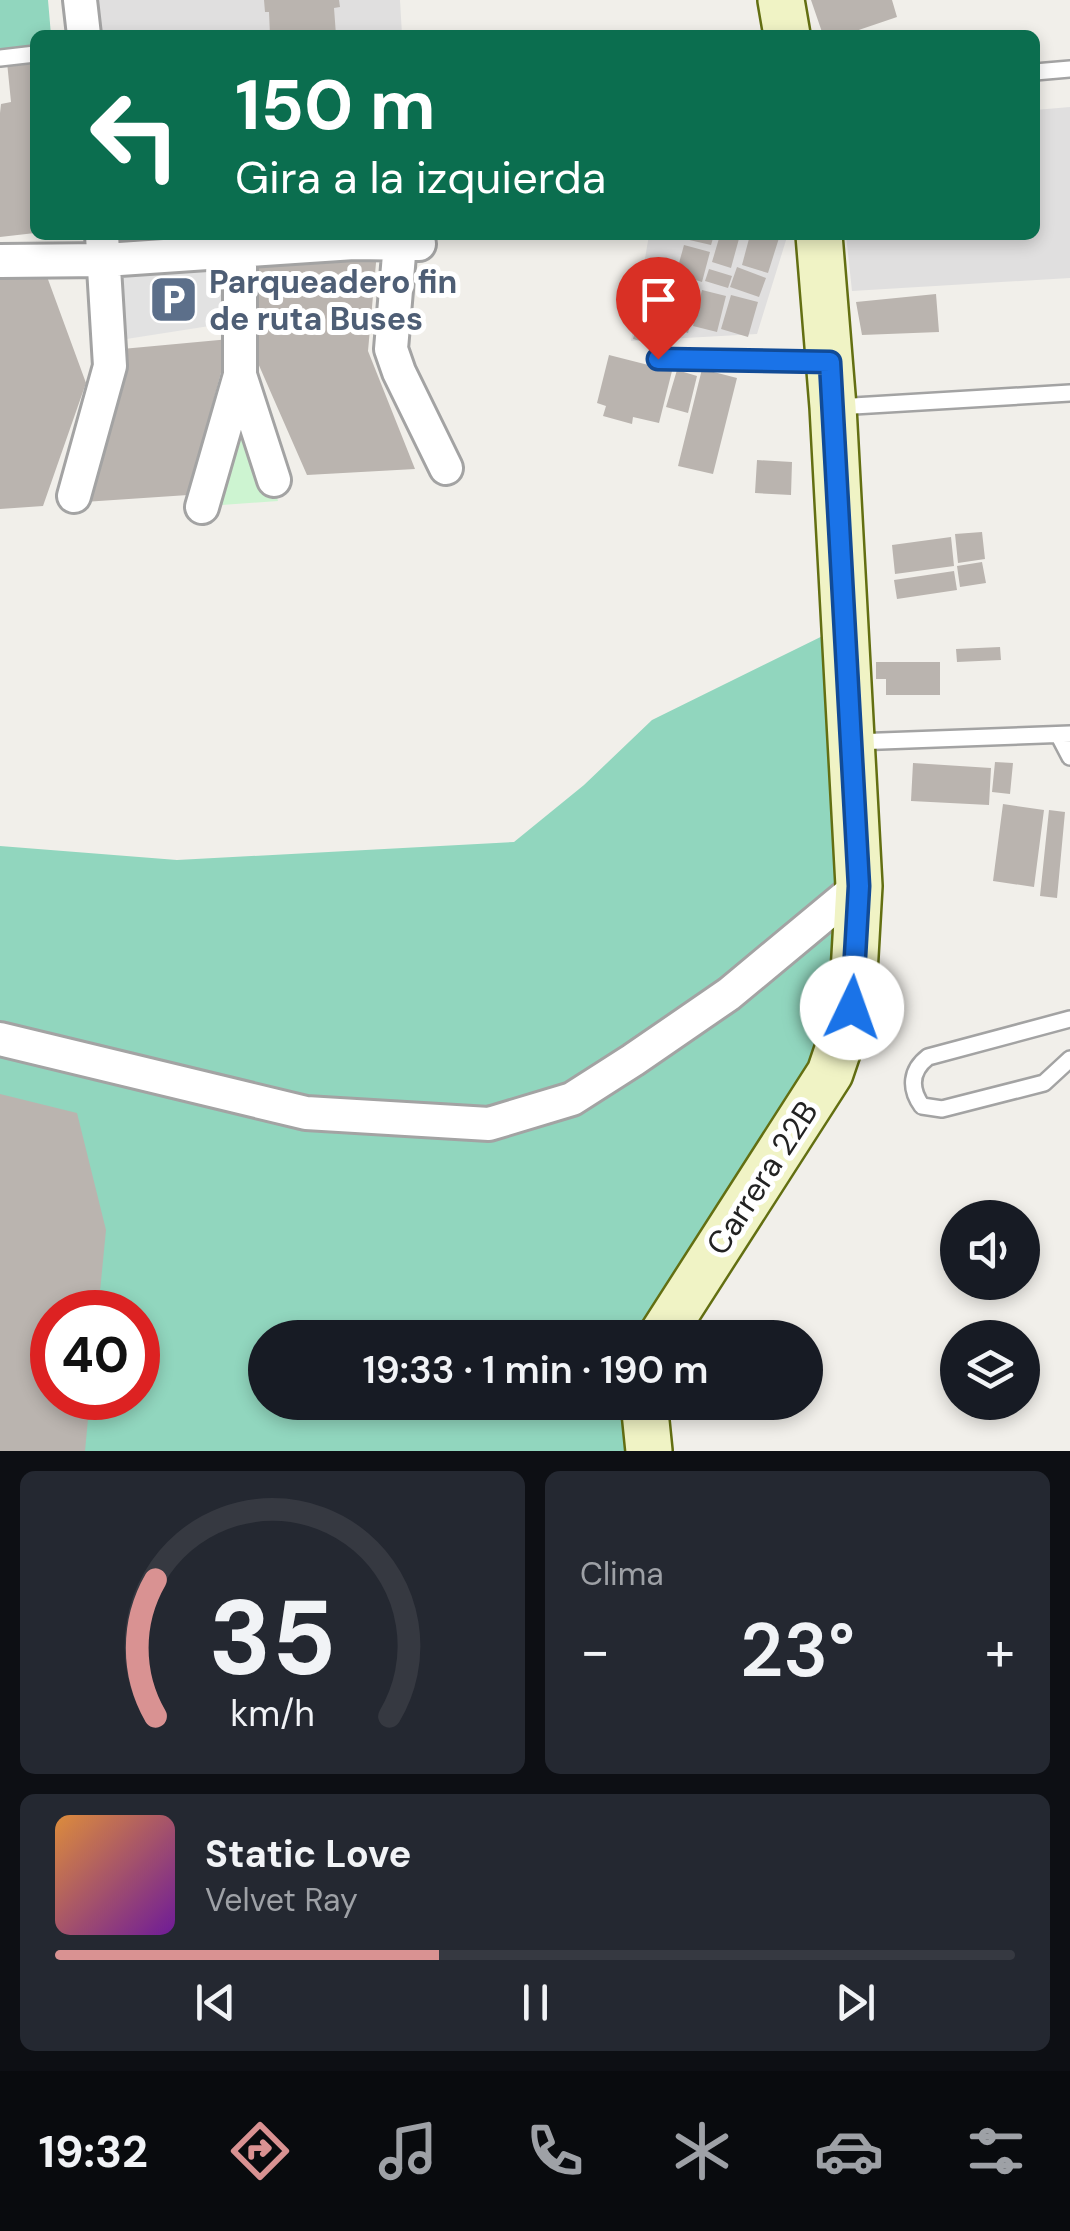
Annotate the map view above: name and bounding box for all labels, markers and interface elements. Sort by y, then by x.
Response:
text: 150 m [235,60,436,151]
icon: left [70,70,200,200]
text: Gira a la izquierda [235,148,606,207]
pin [616,257,701,360]
place label: Parqueadero fin de ruta Buses [209,261,457,340]
icon: arrive [631,272,686,327]
parking icon: Parqueadero fin de ruta Buses [148,274,200,326]
position arrow [800,956,904,1060]
street label: Carrera 22B [697,1093,827,1263]
map controls [940,1200,1040,1420]
button: sound [940,1200,1040,1300]
speed limit sign: 40 [30,1290,160,1420]
button: layers [940,1320,1040,1420]
text: 19:33 · 1 min · 190 m [363,1345,708,1395]
text: Clima [580,1553,664,1595]
text: 35 [209,1571,336,1706]
text: 23° [740,1602,855,1699]
text: − [580,1615,610,1687]
text: + [985,1615,1015,1687]
text: km/h [230,1691,315,1737]
text: Static Love [205,1829,411,1879]
text: Velvet Ray [205,1879,358,1921]
icon: previous [188,1975,243,2030]
icon: pause [508,1975,563,2030]
icon: next [828,1975,883,2030]
icon: directions [225,2116,295,2186]
icon: music [373,2116,443,2186]
icon: phone [520,2116,590,2186]
icon: climate [667,2116,737,2186]
icon: car [814,2116,884,2186]
icon: filters [961,2116,1031,2186]
text: 19:32 [39,2122,148,2181]

